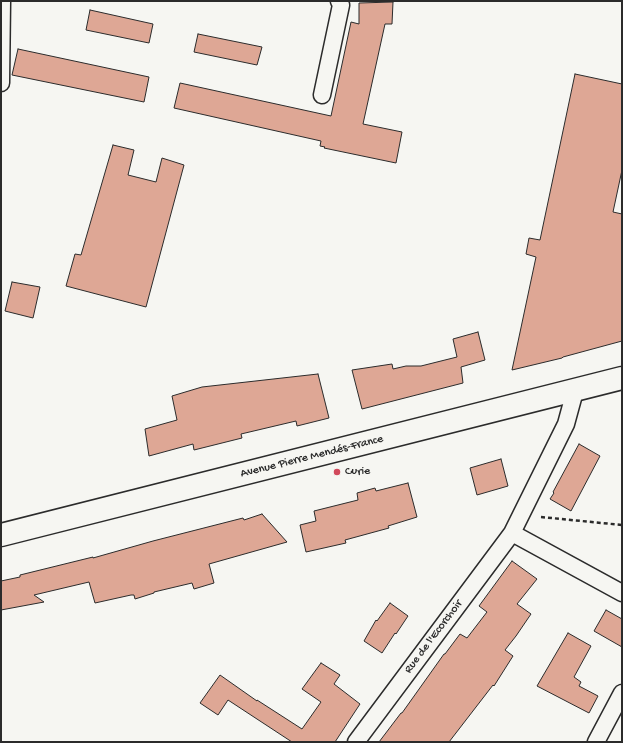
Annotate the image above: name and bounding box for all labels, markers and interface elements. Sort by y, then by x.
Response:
street label: Avenue Pierre Mendés-France [239,432,385,482]
place label: Curie [345,465,370,479]
marker: Curie [332,467,342,477]
street label: Rue de l'Ecorchoir [402,597,466,677]

